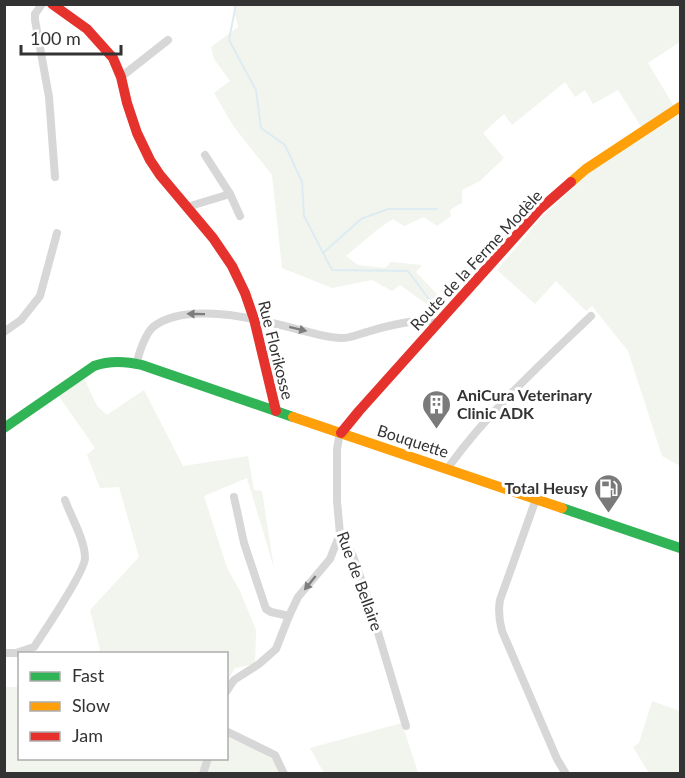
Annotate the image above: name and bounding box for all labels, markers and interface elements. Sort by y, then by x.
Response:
scale bar [21,18,122,56]
text: 100 m [30,27,81,49]
street label: Route de la Ferme Modèle [406,186,546,334]
street label: Rue Florikosse [255,298,298,401]
one-way arrow [187,309,206,319]
one-way arrow [289,325,307,335]
place label: AniCura Veterinary Clinic ADK [456,385,593,422]
building icon: AniCura Veterinary Clinic ADK [420,388,452,430]
street label: Bouquette [375,420,451,461]
fuel station icon: Total Heusy [593,472,625,514]
place label: Total Heusy [504,478,589,497]
street label: Rue de Bellaire [334,528,387,633]
one-way arrow [303,575,316,591]
legend [18,652,228,760]
text: Fast [72,664,105,686]
text: Slow [72,694,110,716]
text: Jam [72,724,103,746]

